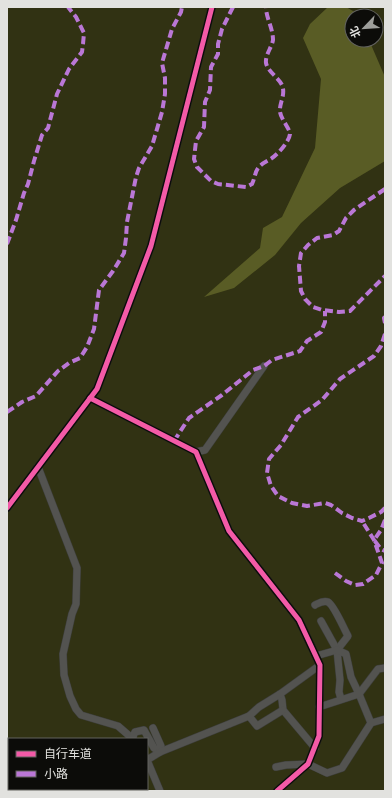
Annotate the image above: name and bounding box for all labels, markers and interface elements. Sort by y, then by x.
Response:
north arrow [344,8,384,48]
text: 北 [345,24,365,41]
legend [8,738,148,790]
text: 自行车道 [44,744,92,763]
text: 小路 [44,764,68,783]

